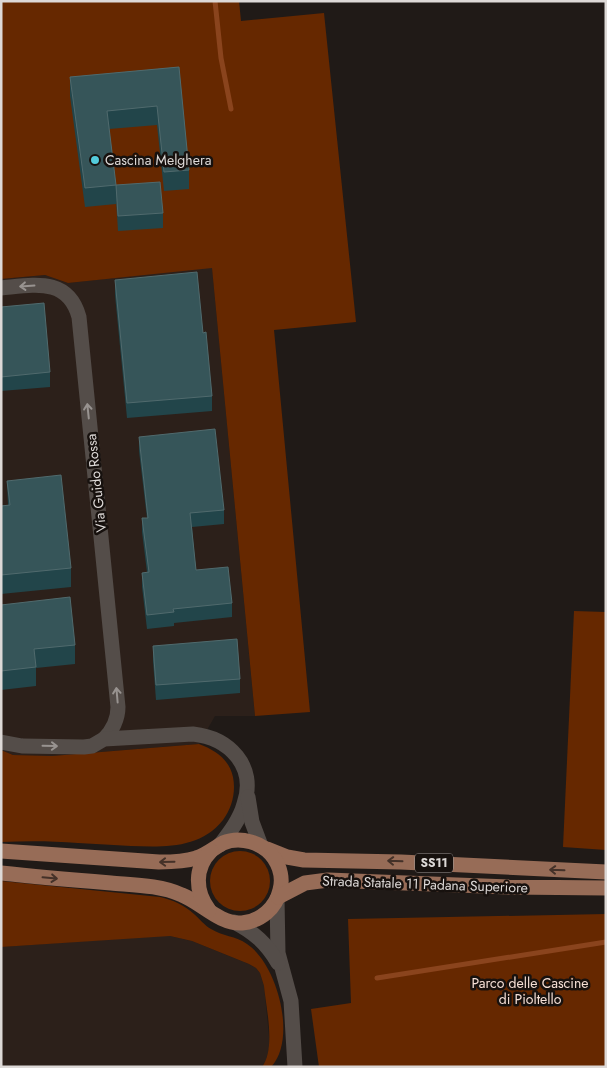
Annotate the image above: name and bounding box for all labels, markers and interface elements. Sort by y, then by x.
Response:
place label: Cascina Melghera [105,150,211,170]
marker: Cascina Melghera [89,154,101,166]
one-way arrow [19,281,35,290]
one-way arrow [84,403,93,419]
street label: Via Guido Rossa [81,433,111,533]
one-way arrow [112,687,122,703]
one-way arrow [41,741,57,751]
road number: SS11 [415,854,453,872]
one-way arrow [159,857,175,867]
one-way arrow [387,857,403,866]
one-way arrow [549,865,566,875]
street label: Strada Statale 11 Padana Superiore [322,870,528,898]
one-way arrow [42,873,58,883]
park label: Parco delle Cascine di Pioltello [471,973,589,1009]

